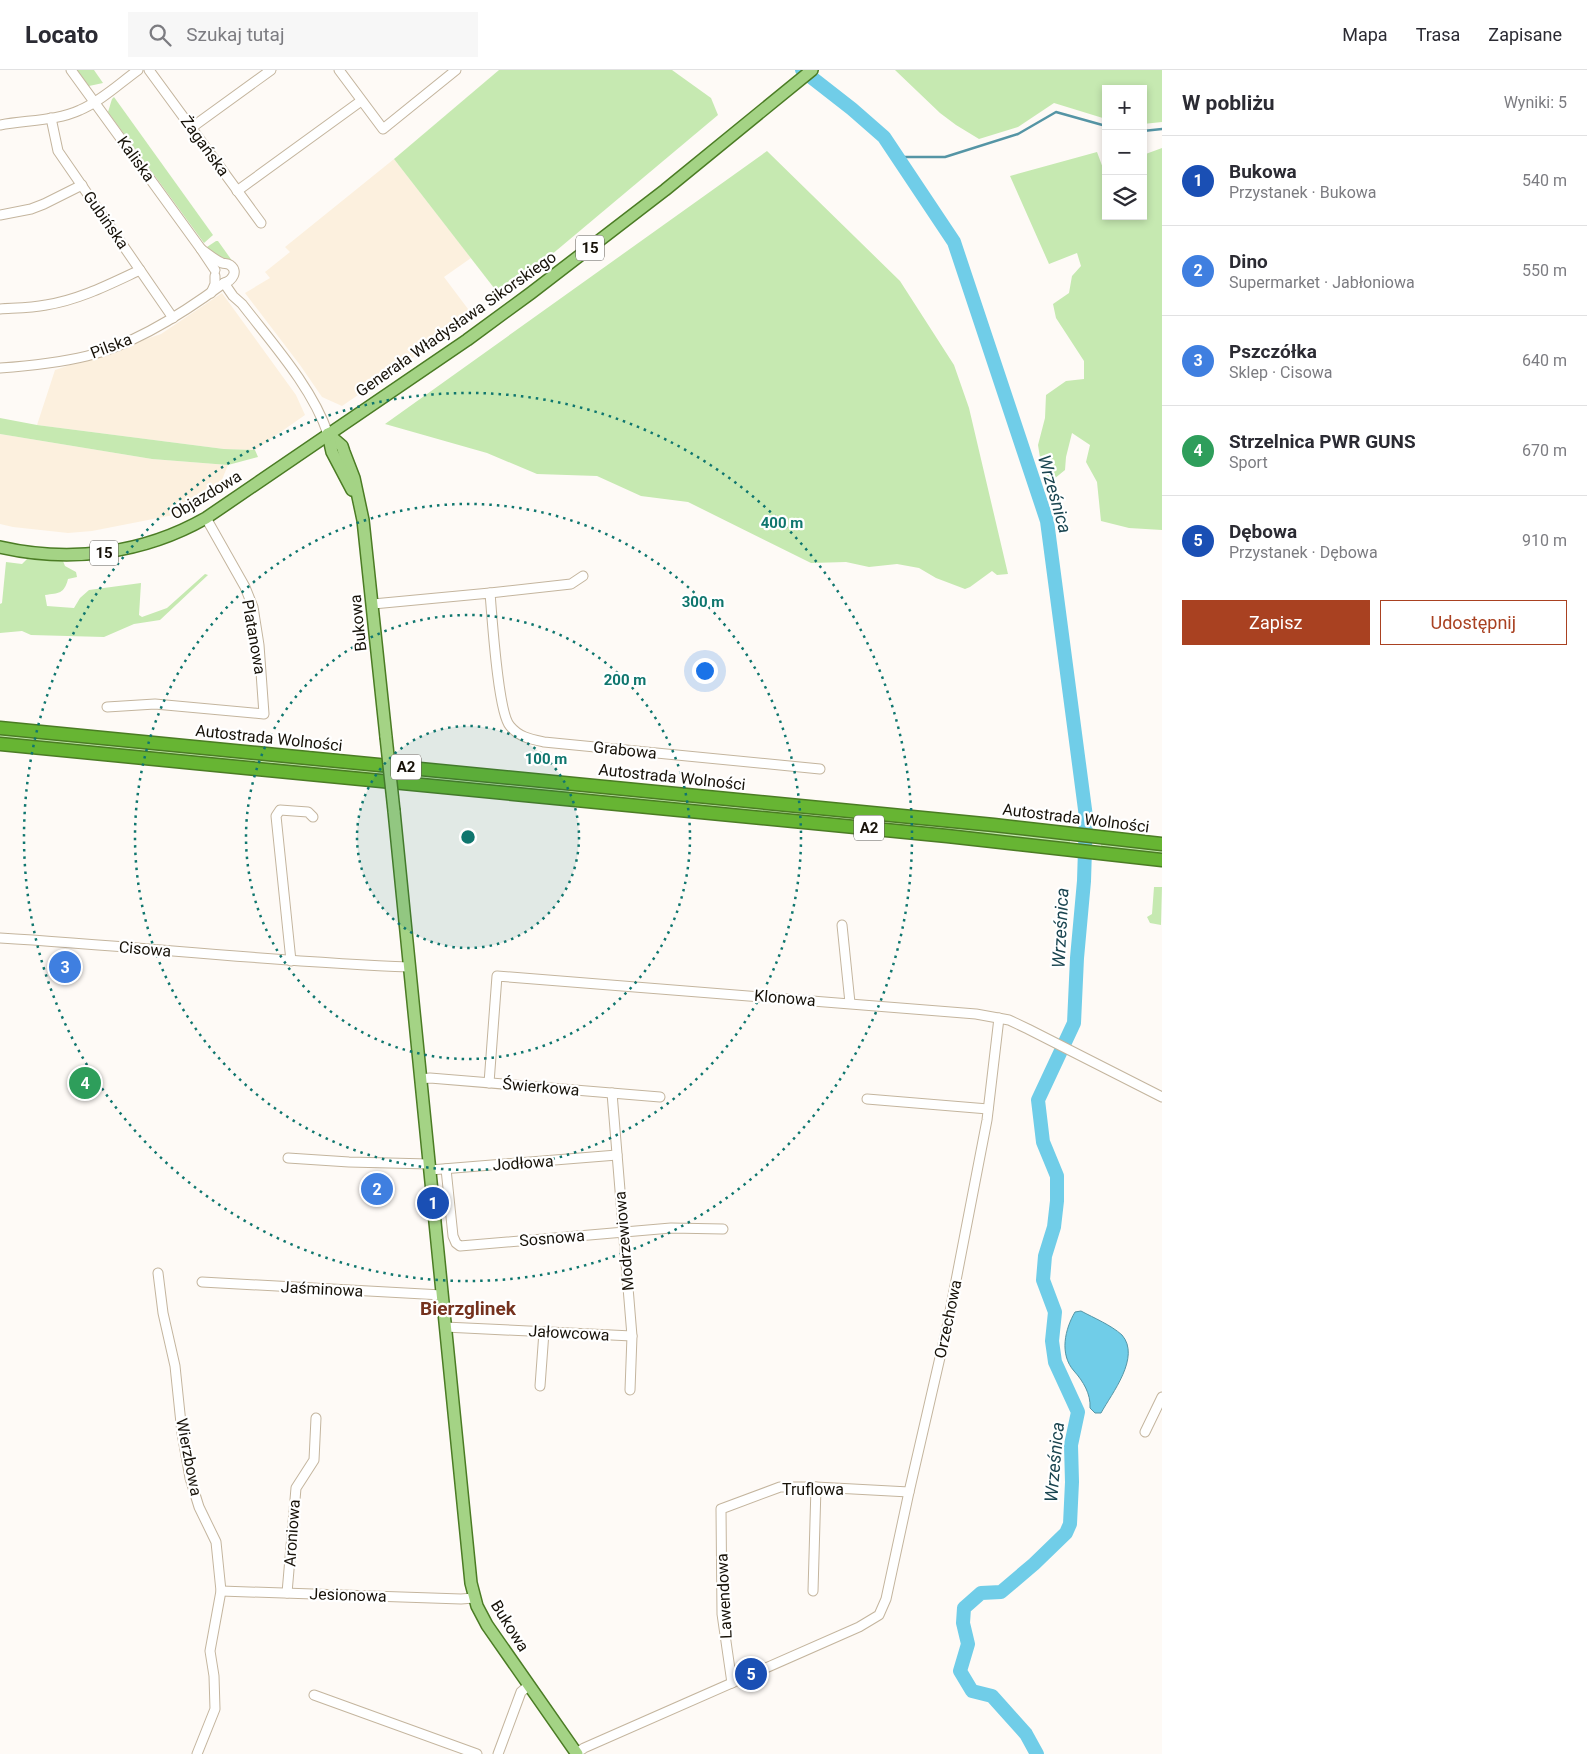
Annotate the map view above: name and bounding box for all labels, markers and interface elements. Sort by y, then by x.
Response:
search box [128,12,478,57]
text: Locato [25,21,98,49]
icon: search [146,21,174,49]
text: Szukaj tutaj [186,23,284,46]
text: Mapa [1342,24,1388,45]
text: Trasa [1416,24,1460,45]
text: Zapisane [1488,24,1562,45]
map controls [1102,85,1147,220]
button: + [1102,85,1147,130]
text: W pobliżu [1182,91,1275,115]
text: Wyniki: 5 [1504,93,1567,112]
street label: Żagańska [177,112,233,180]
button: − [1102,130,1147,175]
street label: Kaliska [113,133,159,185]
text: Bukowa [1229,160,1297,183]
text: 1 [1193,171,1203,190]
text: 540 m [1522,171,1567,190]
button: layers [1102,175,1147,220]
text: Przystanek · Bukowa [1229,183,1377,202]
street label: Gubińska [79,187,133,253]
road number: 15 [576,236,604,260]
street label: Generała Władysława Sikorskiego [352,247,560,401]
text: Dino [1229,250,1268,273]
text: 2 [1193,261,1203,280]
text: 550 m [1522,261,1567,280]
text: Supermarket · Jabłoniowa [1229,273,1415,292]
street label: Pilska [88,329,134,363]
text: Pszczółka [1229,340,1317,363]
text: 3 [1193,351,1203,370]
text: 640 m [1522,351,1567,370]
text: Sklep · Cisowa [1229,363,1333,382]
text: Strzelnica PWR GUNS [1229,430,1416,453]
text: 4 [1193,441,1203,460]
text: 670 m [1522,441,1567,460]
water label: Wrześnica [1034,452,1076,536]
text: Sport [1229,453,1268,472]
street label: Objazdowa [167,466,245,524]
text: 400 m [761,514,803,532]
text: Dębowa [1229,520,1297,543]
text: 5 [1193,531,1203,550]
text: 910 m [1522,531,1567,550]
road number: 15 [90,540,118,566]
text: Przystanek · Dębowa [1229,543,1378,562]
text: 300 m [682,593,724,611]
street label: Bukowa [346,594,370,652]
street label: Platanowa [238,598,270,676]
button: Zapisz [1182,600,1370,645]
button: Udostępnij [1380,600,1567,645]
your location [692,658,718,684]
text: 200 m [604,671,646,689]
street label: Autostrada Wolności [194,721,344,755]
street label: Grabowa [592,737,658,763]
text: 100 m [525,750,567,768]
road number: A2 [391,754,421,780]
street label: Autostrada Wolności [597,760,747,794]
street label: Autostrada Wolności [1001,800,1151,836]
road number: A2 [854,816,884,840]
centre of rings [459,828,477,846]
water label: Wrześnica [1047,887,1073,969]
street label: Cisowa [118,937,172,961]
pin: 3 [49,948,81,986]
street label: Klonowa [753,986,817,1010]
pin: 4 [69,1064,101,1102]
street label: Świerkowa [502,1073,580,1100]
street label: Jodłowa [492,1151,554,1175]
pin: 2 [361,1170,393,1208]
pin: 1 [417,1184,449,1222]
street label: Modrzewiowa [610,1191,638,1291]
street label: Sosnowa [519,1226,585,1250]
street label: Jaśminowa [280,1277,364,1301]
street label: Orzechowa [930,1278,966,1360]
district label: Bierzglinek [420,1297,517,1320]
street label: Jałowcowa [528,1321,610,1345]
street label: Wierzbowa [172,1417,206,1497]
water label: Wrześnica [1040,1421,1068,1503]
street label: Truflowa [782,1480,844,1499]
street label: Aroniowa [280,1499,304,1567]
street label: Lawendowa [712,1553,736,1639]
street label: Jesionowa [309,1584,387,1606]
street label: Bukowa [487,1597,533,1655]
pin: 5 [735,1655,767,1693]

